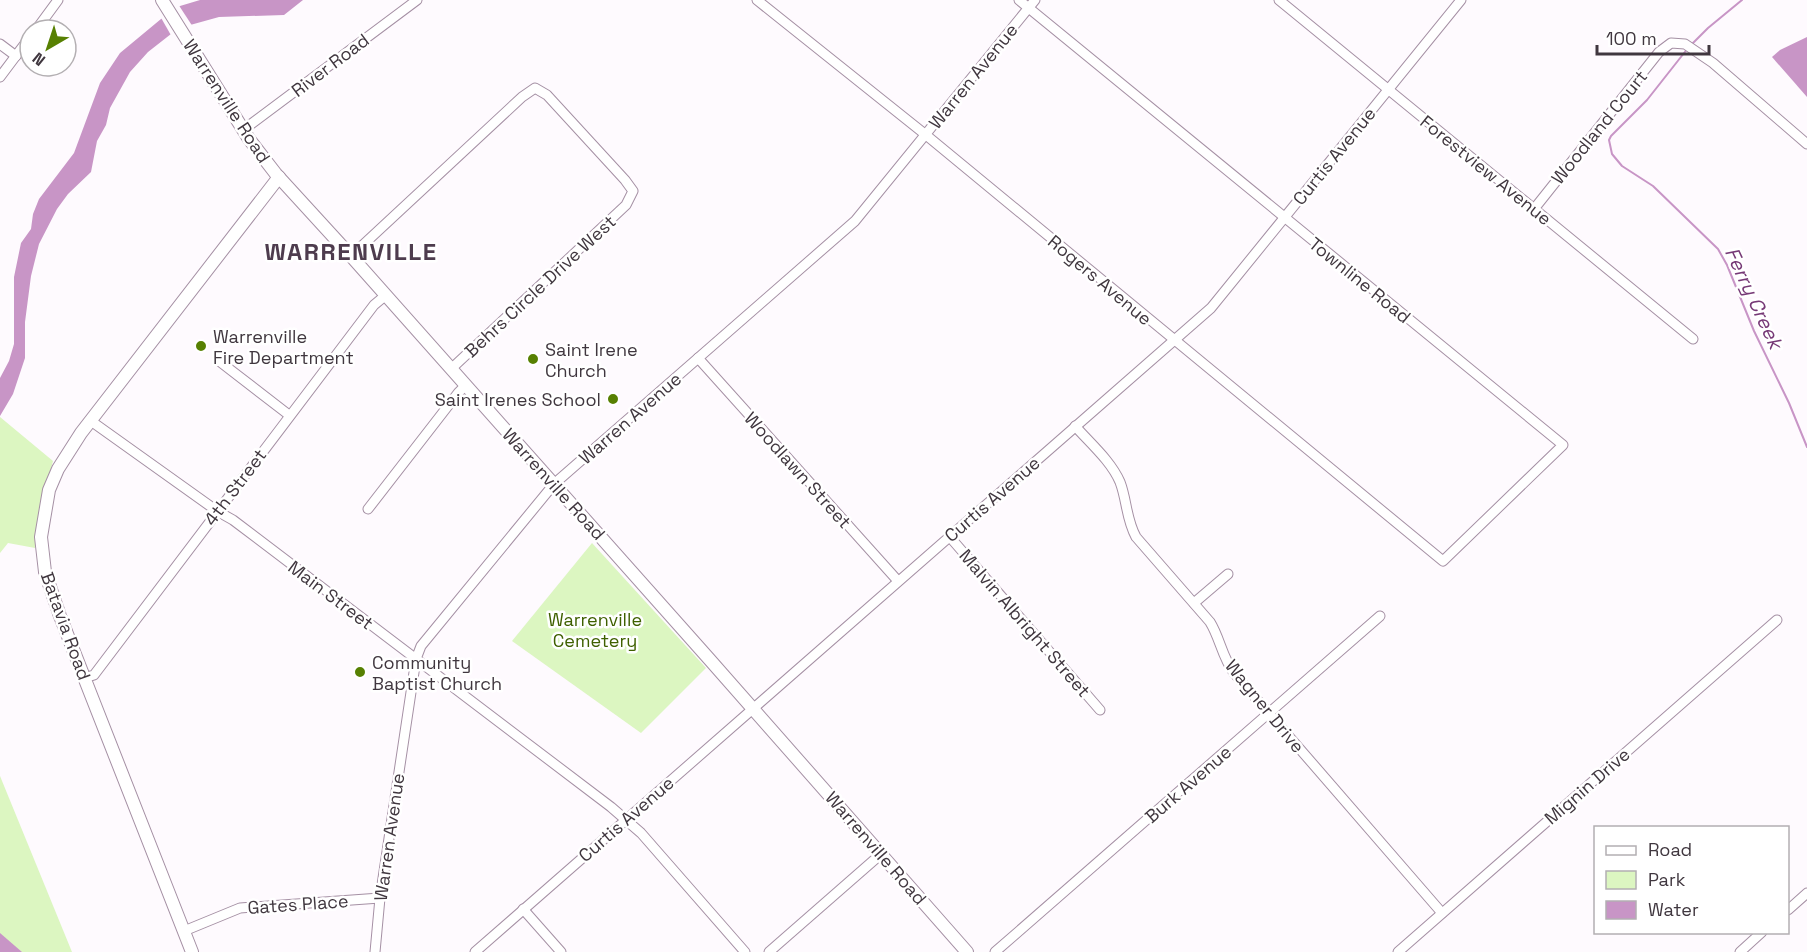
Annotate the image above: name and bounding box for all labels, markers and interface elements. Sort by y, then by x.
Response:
north arrow [18,18,78,78]
scale bar [1597,18,1710,56]
street label: Warren Avenue [924,19,1022,133]
text: 100 m [1606,27,1657,50]
street label: River Road [287,28,373,102]
street label: Warrenville Road [178,35,276,167]
text: N [28,48,50,71]
street label: Woodland Court [1546,65,1652,189]
street label: Curtis Avenue [1287,102,1381,210]
street label: Forestview Avenue [1416,110,1556,230]
street label: Behrs Circle Drive West [460,210,620,362]
street label: Rogers Avenue [1043,230,1157,330]
street label: Townline Road [1304,232,1416,328]
district label: WARRENVILLE [264,236,438,267]
water label: Ferry Creek [1719,243,1790,355]
place label: Warrenville Fire Department [213,325,354,369]
place label: Saint Irene Church [545,338,638,382]
marker: Warrenville Fire Department [194,339,208,353]
marker: Saint Irene Church [526,352,540,366]
street label: Warren Avenue [574,367,686,469]
place label: Saint Irenes School [435,388,601,411]
marker: Saint Irenes School [606,392,620,406]
street label: Woodlawn Street [740,407,856,533]
street label: Warrenville Road [498,423,610,545]
street label: 4th Street [199,444,271,530]
street label: Curtis Avenue [939,451,1045,547]
street label: Malvin Albright Street [954,544,1096,702]
street label: Main Street [284,555,378,635]
street label: Batavia Road [36,569,96,683]
park label: Warrenville Cemetery [548,608,642,652]
place label: Community Baptist Church [372,651,502,695]
street label: Wagner Drive [1220,655,1310,757]
marker: Community Baptist Church [353,665,367,679]
street label: Burk Avenue [1140,740,1236,828]
street label: Mignin Drive [1540,743,1634,829]
street label: Curtis Avenue [573,771,679,867]
street label: Warren Avenue [369,772,409,902]
street label: Warrenville Road [820,786,932,910]
legend [1594,826,1789,934]
text: Road [1648,838,1692,861]
text: Park [1648,868,1686,891]
street label: Gates Place [247,889,349,919]
text: Water [1648,898,1699,921]

